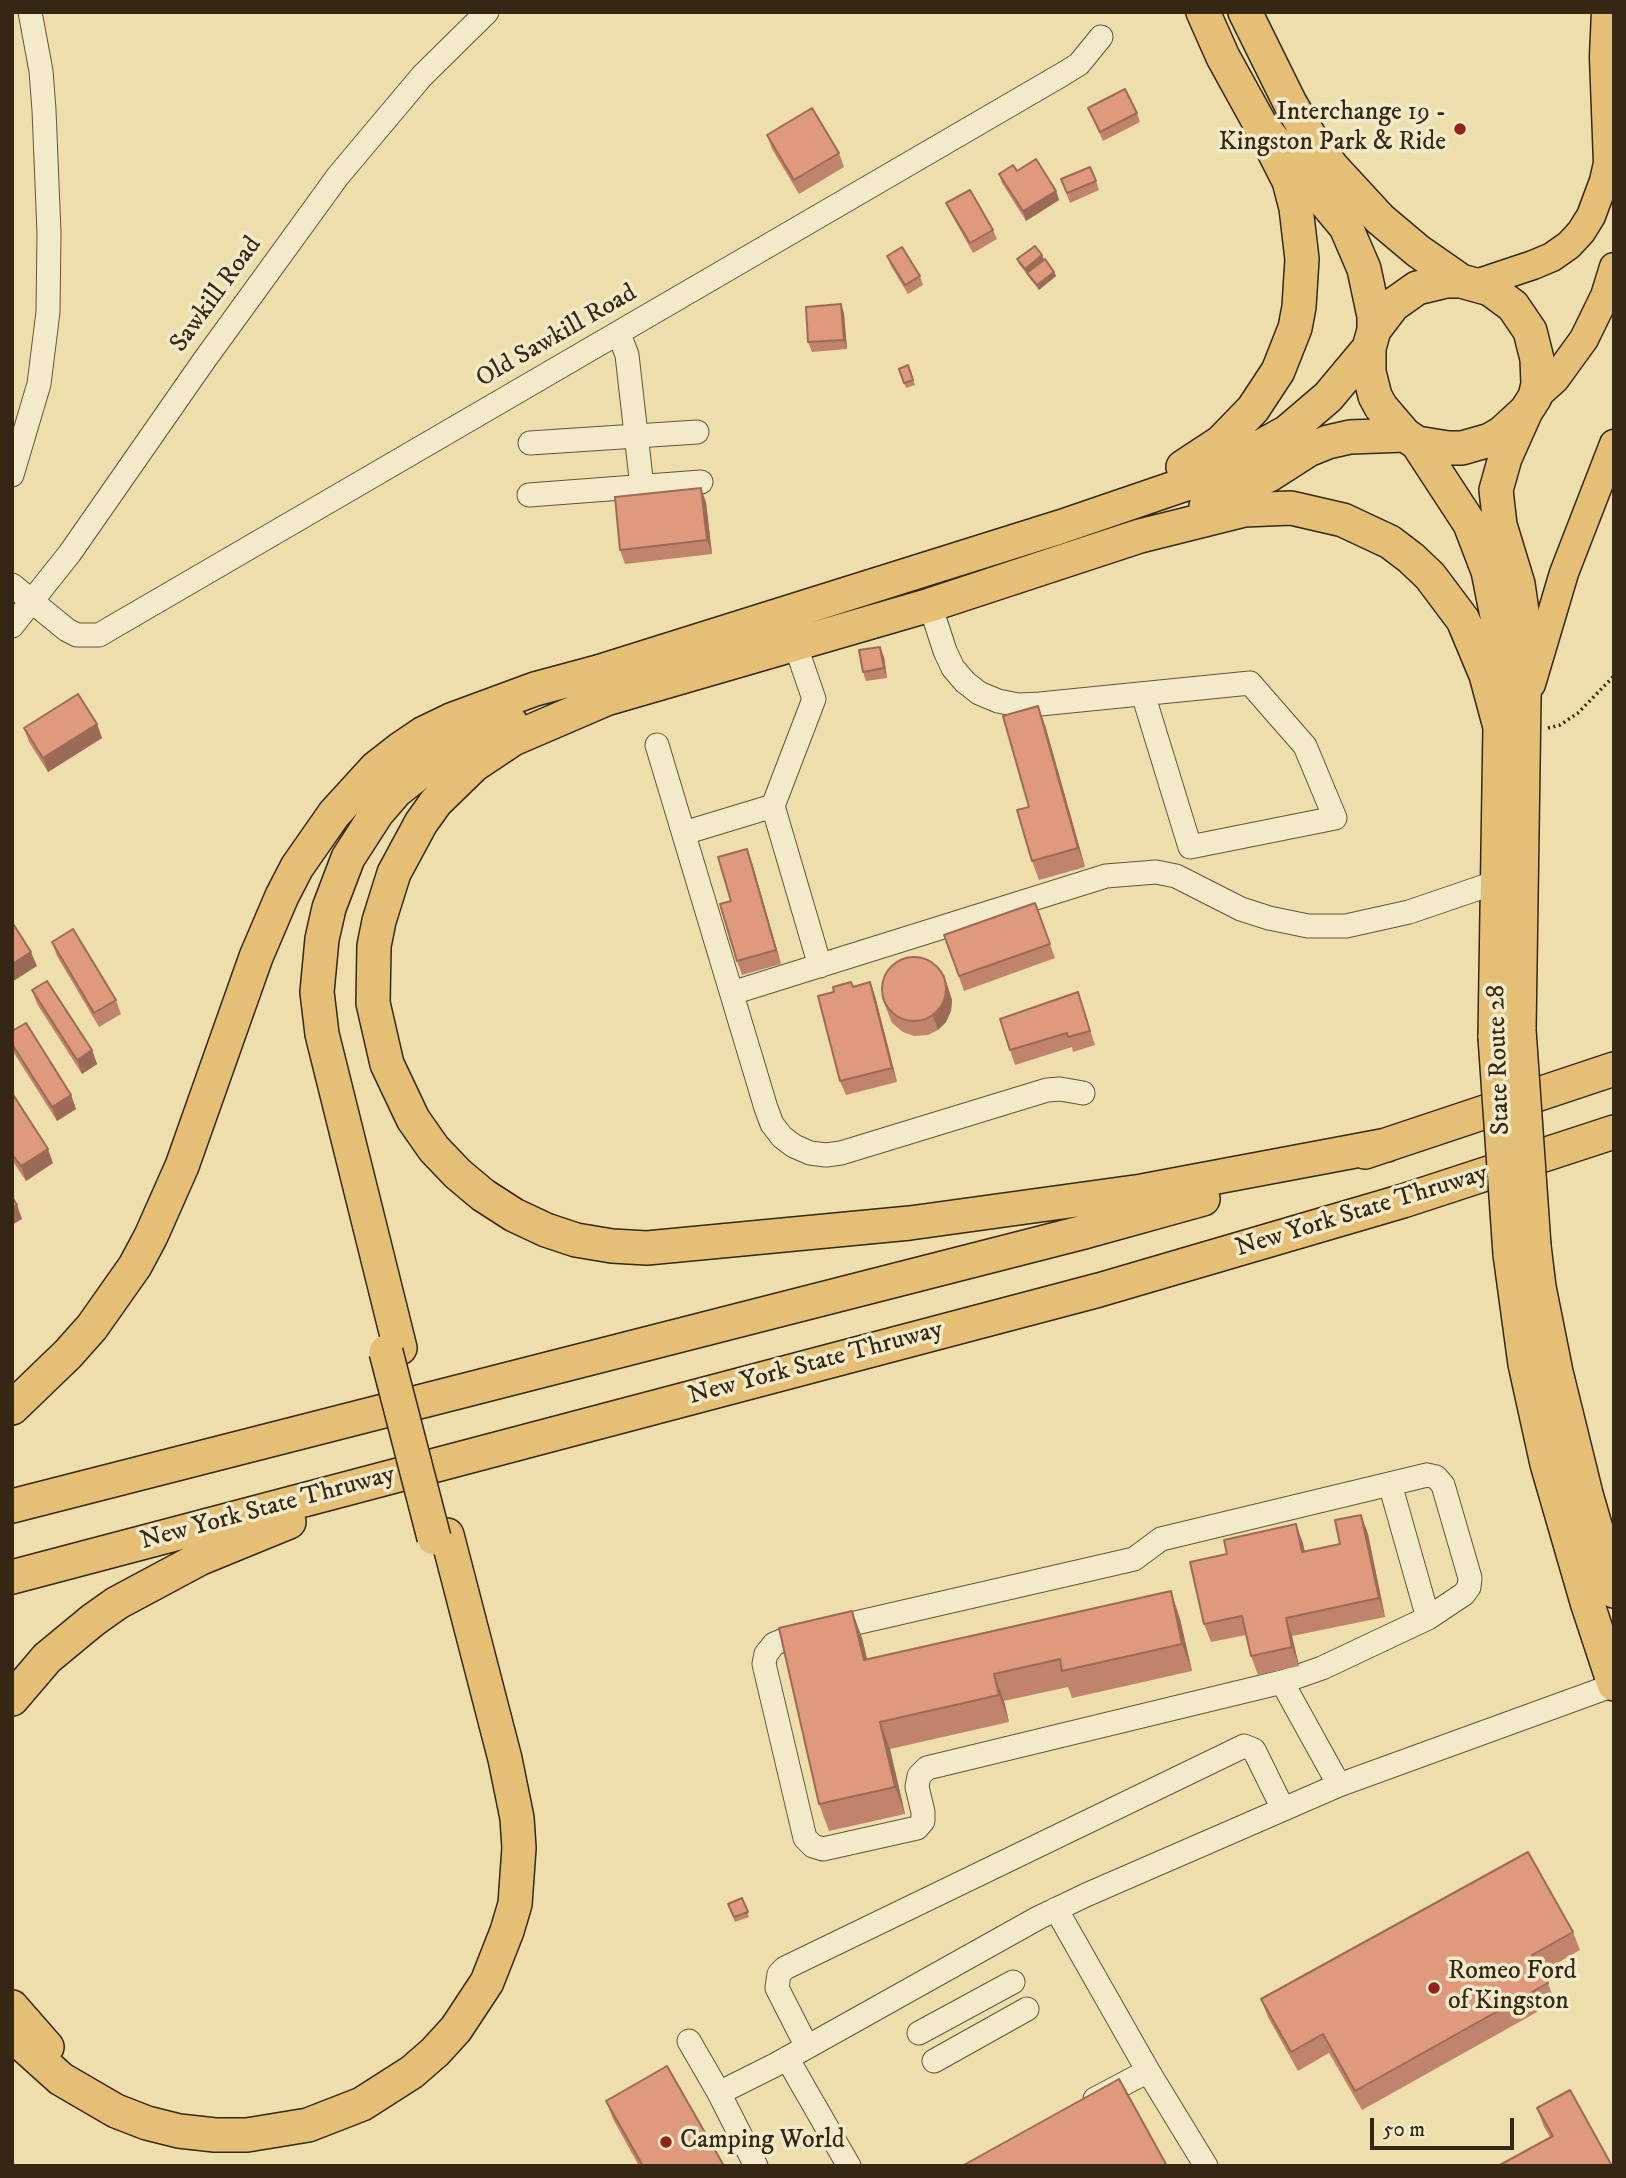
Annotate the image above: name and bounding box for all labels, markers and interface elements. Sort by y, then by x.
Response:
place label: Interchange 19 - Kingston Park & Ride [1219,98,1446,160]
marker: Interchange 19 - Kingston Park & Ride [1452,121,1468,137]
street label: Sawkill Road [165,231,269,359]
street label: Old Sawkill Road [471,278,643,396]
street label: State Route 28 [1482,984,1518,1136]
street label: New York State Thruway [1232,1159,1492,1265]
street label: New York State Thruway [685,1315,947,1413]
street label: New York State Thruway [137,1460,399,1558]
place label: Romeo Ford of Kingston [1448,1957,1576,2018]
marker: Romeo Ford of Kingston [1426,1980,1442,1996]
scale bar [1374,2104,1518,2148]
text: 50 m [1383,2117,1425,2143]
place label: Camping World [680,2126,845,2158]
marker: Camping World [658,2134,674,2150]

